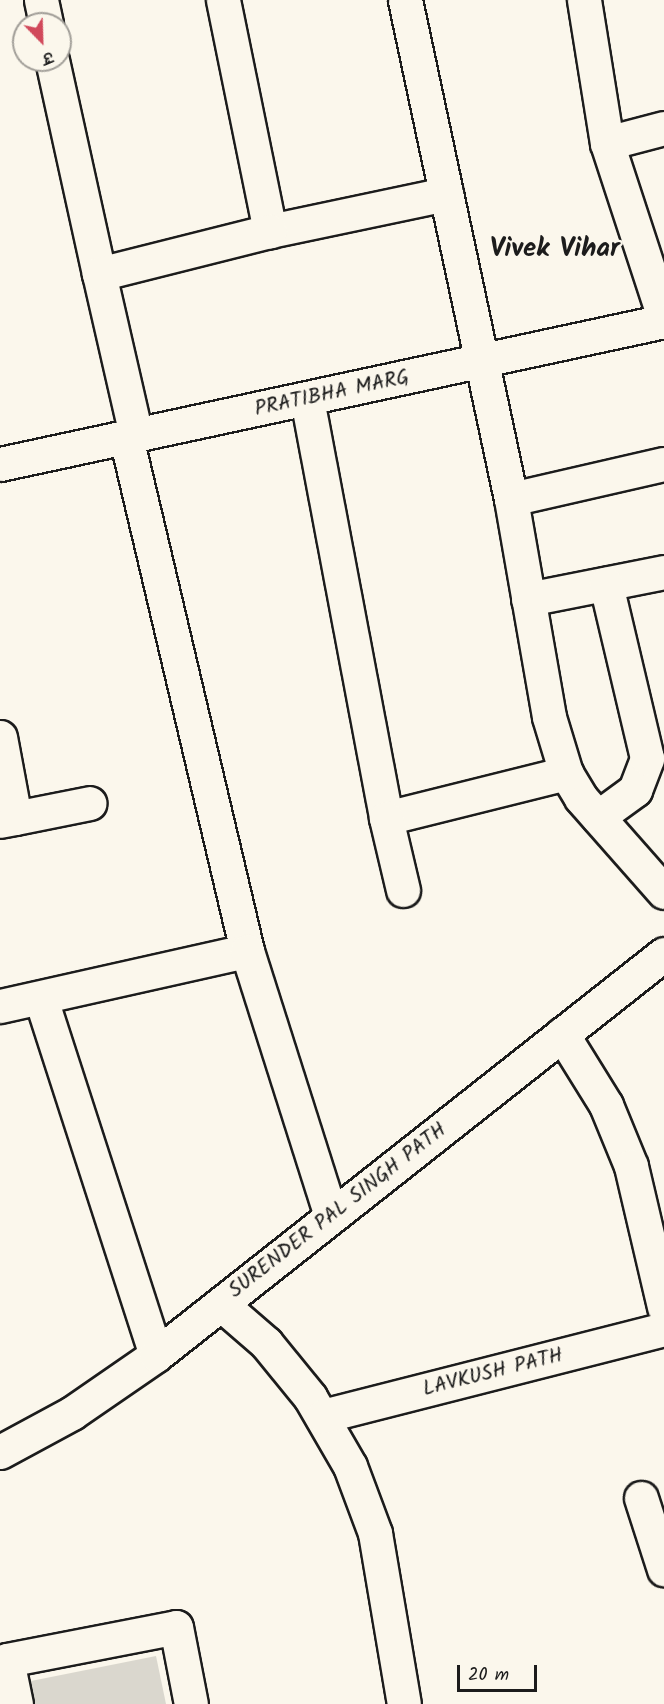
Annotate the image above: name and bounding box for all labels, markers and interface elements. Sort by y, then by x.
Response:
north arrow [12,12,72,72]
text: उ [39,44,58,71]
district label: Vivek Vihar [490,233,620,265]
street label: PRATIBHA MARG [252,365,412,423]
street label: SURENDER PAL SINGH PATH [224,1118,452,1304]
street label: LAVKUSH PATH [420,1343,566,1403]
scale bar [460,1653,540,1691]
text: 20 m [468,1661,509,1690]

